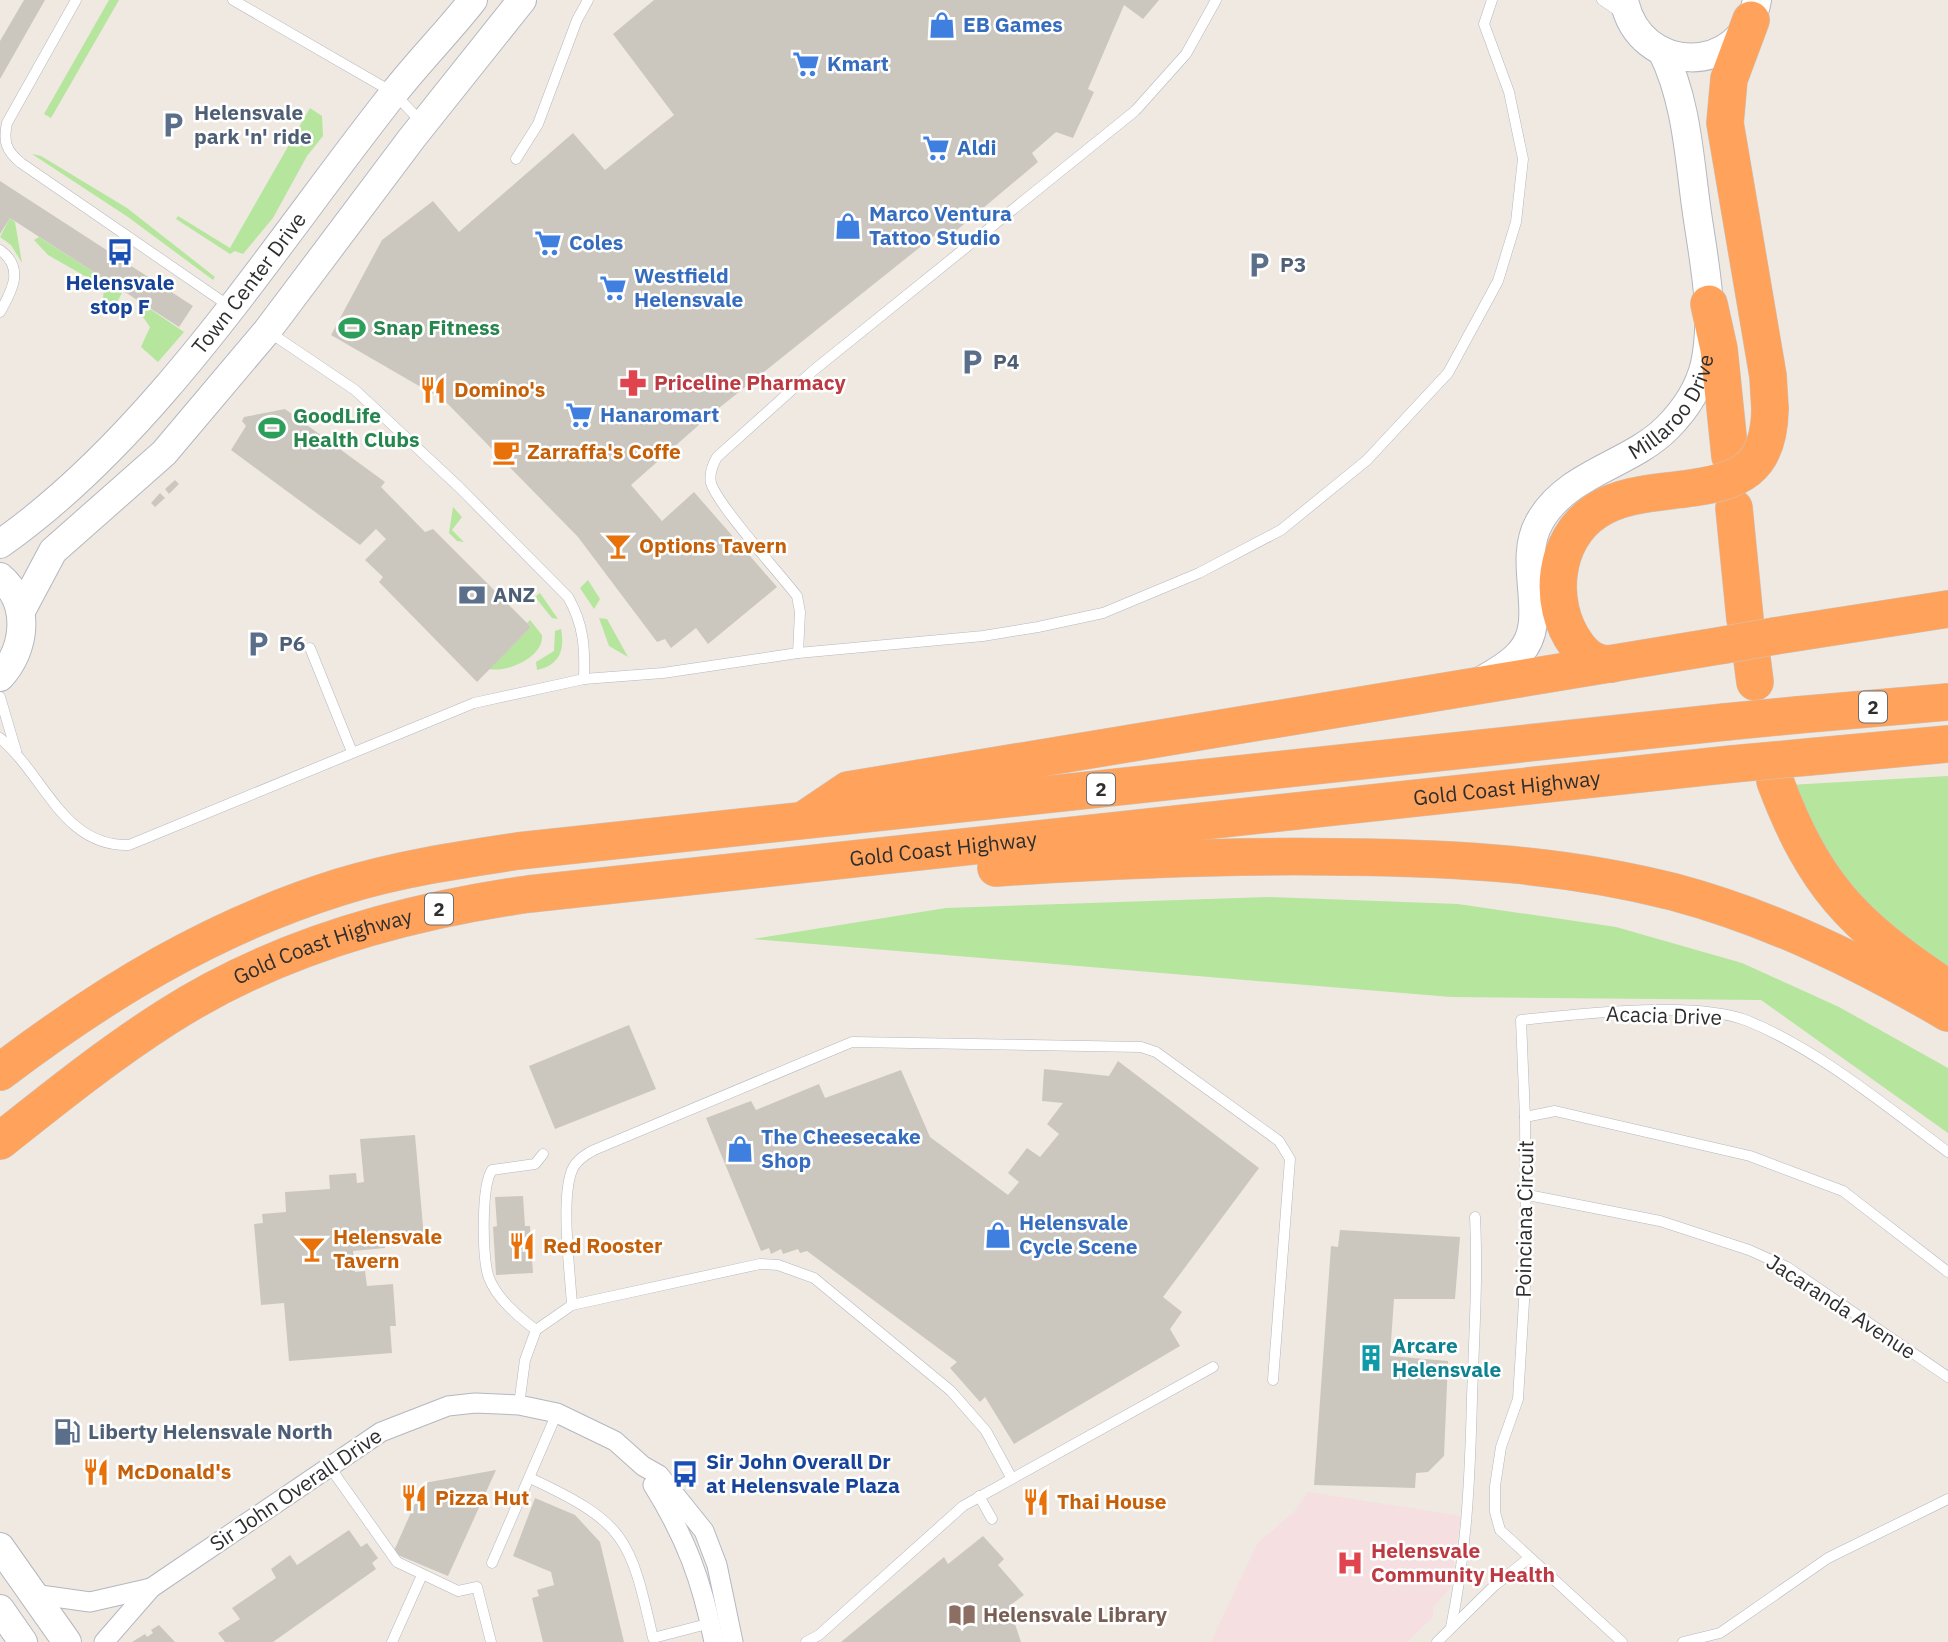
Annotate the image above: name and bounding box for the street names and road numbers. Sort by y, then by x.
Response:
street label: Town Center Drive [185,206,312,360]
street label: Millaroo Drive [1623,352,1720,465]
road number: 2 [1859,692,1887,722]
street label: Gold Coast Highway [1412,763,1602,811]
road number: 2 [1087,774,1115,804]
street label: Gold Coast Highway [848,824,1039,872]
road number: 2 [425,894,453,925]
street label: Gold Coast Highway [228,901,415,991]
street label: Acacia Drive [1606,999,1722,1031]
street label: Poinciana Circuit [1509,1140,1539,1298]
street label: Jacaranda Avenue [1761,1247,1922,1365]
street label: Sir John Overall Drive [204,1421,387,1557]

